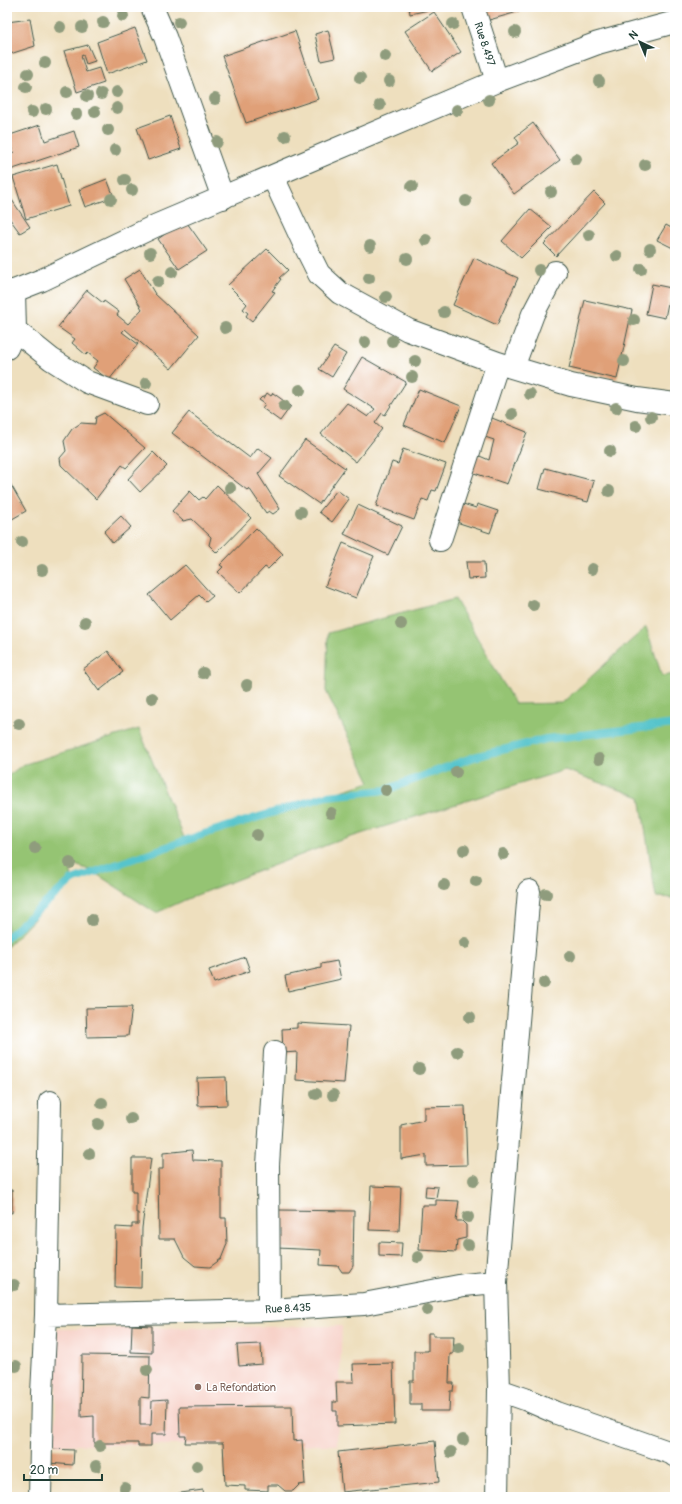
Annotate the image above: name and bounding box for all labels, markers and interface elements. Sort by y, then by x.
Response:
street label: Rue 8.497 [471,20,498,68]
north arrow [620,22,660,62]
text: N [626,28,641,42]
street label: Rue 8.435 [265,1301,311,1316]
place label: La Refondation [206,1381,276,1394]
marker: La Refondation [193,1382,203,1392]
scale bar [24,1456,102,1482]
text: 20 m [30,1463,59,1478]

